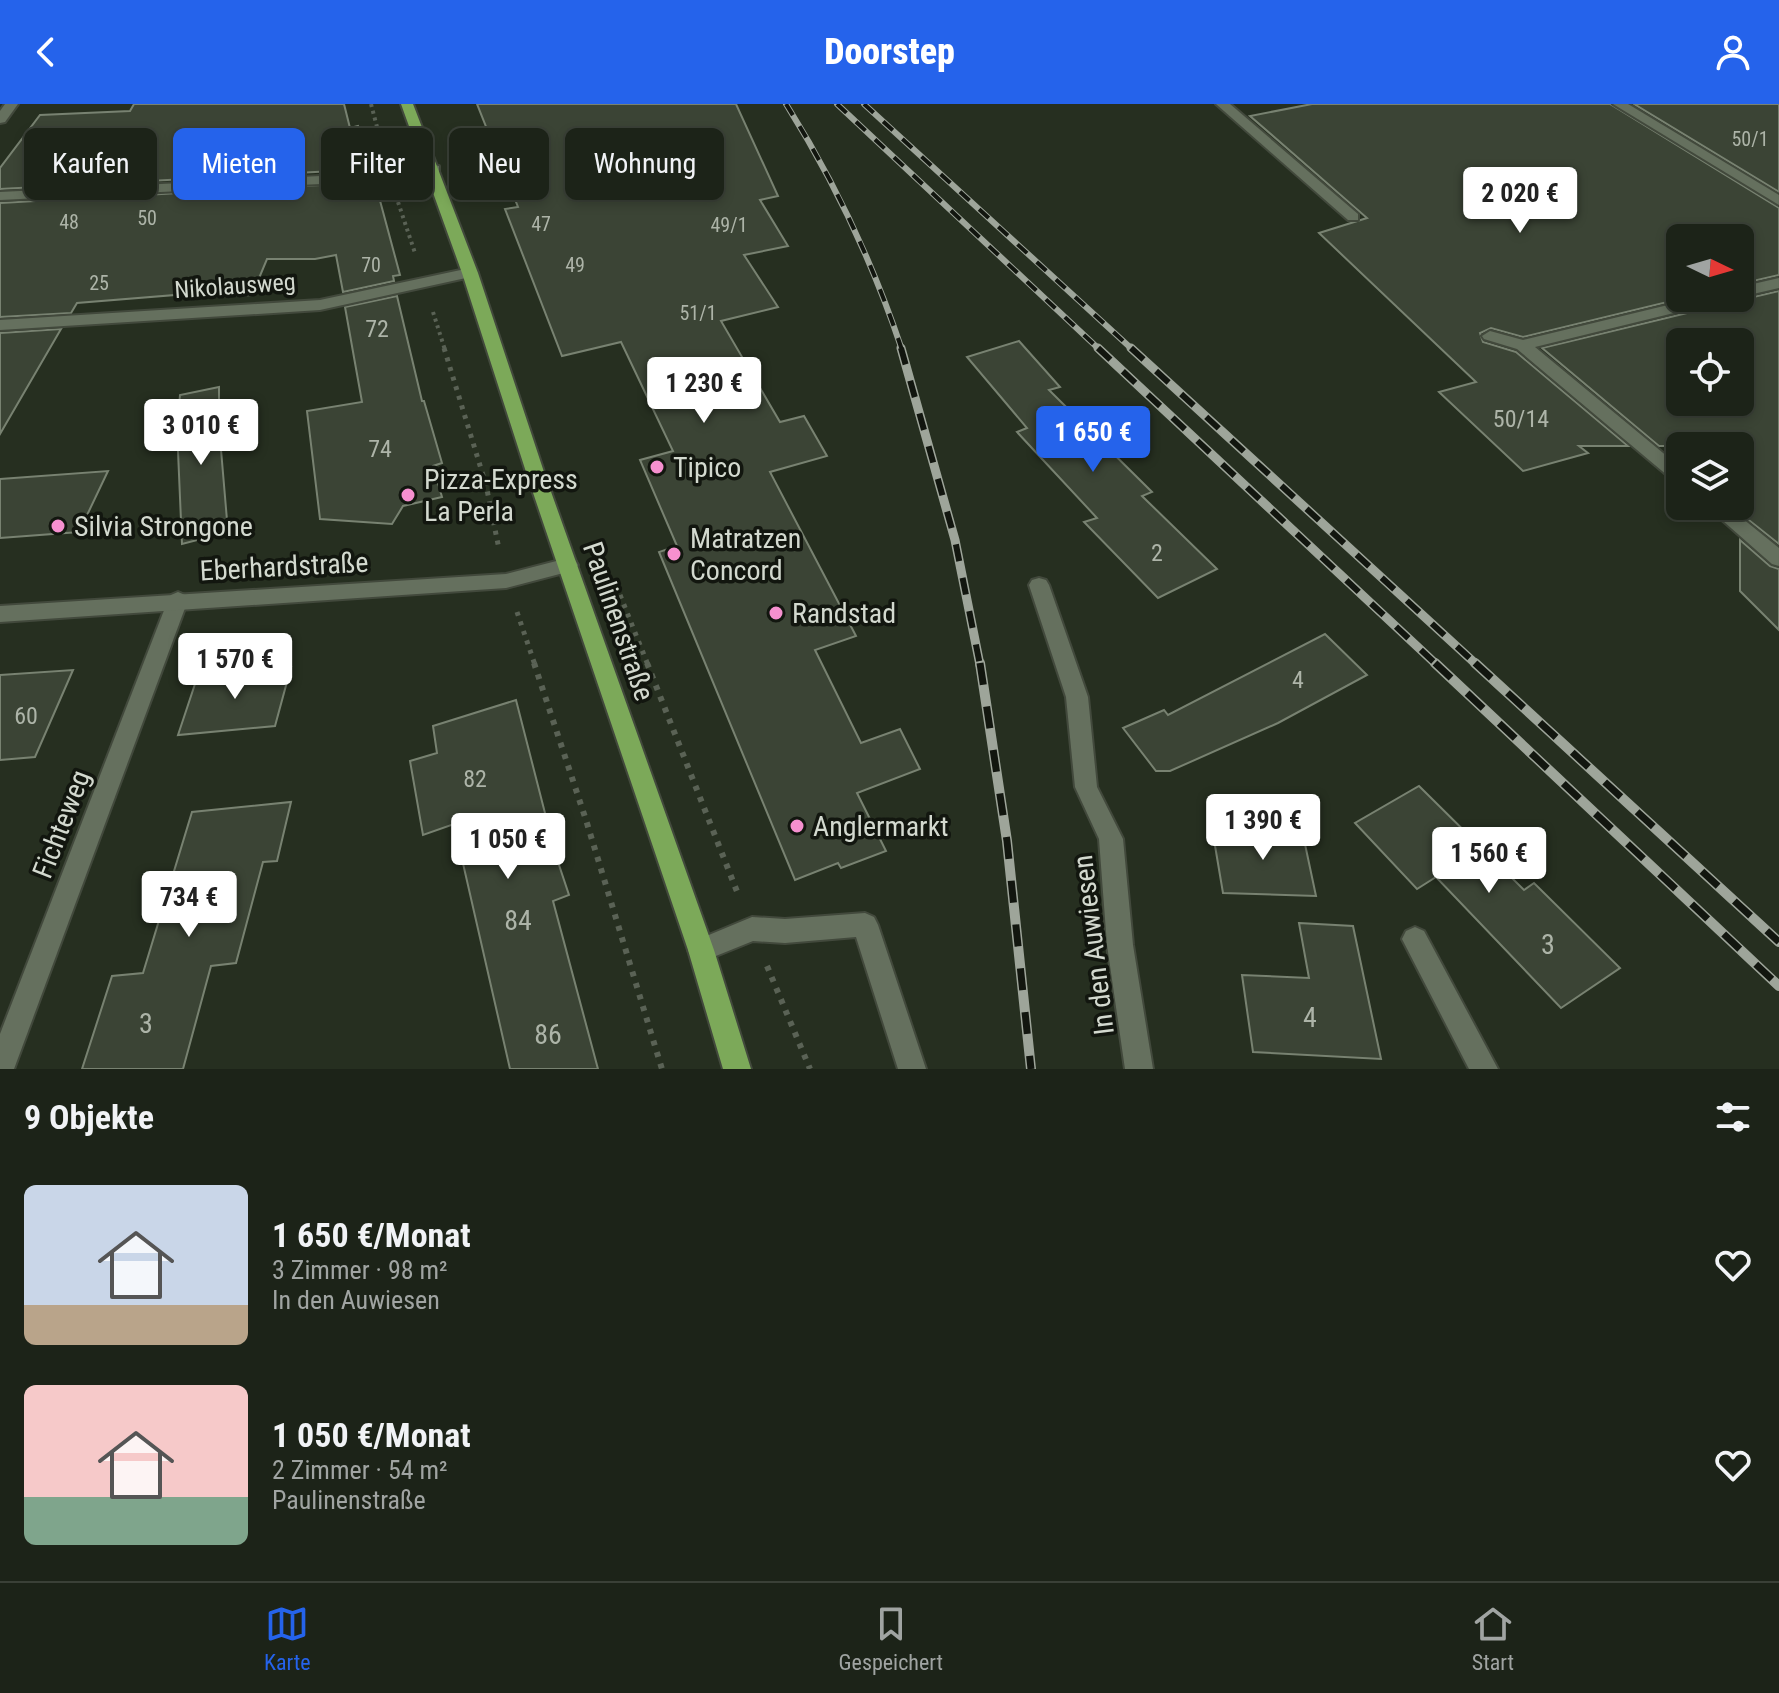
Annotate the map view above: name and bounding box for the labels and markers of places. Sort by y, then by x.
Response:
pin: 2 020 € [1446,167,1594,235]
pin: 1 230 € [630,357,778,425]
pin: 3 010 € [127,399,275,467]
pin: 1 650 € [1019,406,1167,474]
place label: Tipico [673,451,741,484]
marker: Tipico [648,458,666,476]
place label: Pizza-Express La Perla [424,463,578,528]
marker: Pizza-Express La Perla [399,486,417,504]
place label: Silvia Strongone [74,510,253,543]
marker: Silvia Strongone [49,517,67,535]
place label: Matratzen Concord [690,522,801,587]
marker: Matratzen Concord [665,545,683,563]
place label: Randstad [792,597,896,630]
marker: Randstad [767,604,785,622]
pin: 1 570 € [161,633,309,701]
pin: 1 390 € [1189,794,1337,862]
place label: Anglermarkt [813,810,949,843]
pin: 1 050 € [434,813,582,881]
marker: Anglermarkt [788,817,806,835]
pin: 1 560 € [1415,827,1563,895]
pin: 734 € [133,871,245,939]

